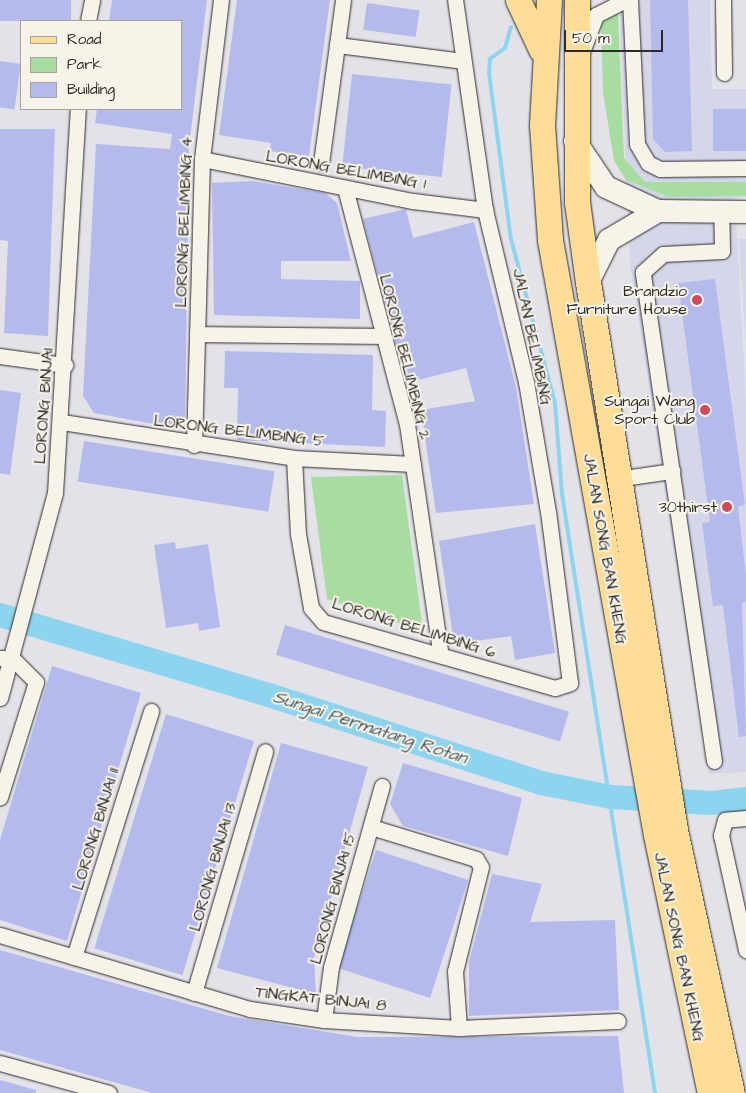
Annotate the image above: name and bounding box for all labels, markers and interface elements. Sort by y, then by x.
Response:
legend [20,20,182,110]
scale bar [566,20,665,52]
text: 50 m [572,28,610,49]
text: Road [67,29,101,50]
text: Park [67,54,102,75]
text: Building [67,79,115,100]
street label: LORONG BELIMBING 4 [171,136,197,308]
street label: LORONG BELIMBING 1 [264,146,428,194]
street label: JALAN BELIMBING [508,267,556,407]
street label: LORONG BELIMBING 2 [375,272,435,442]
place label: Brandzio Furniture House [567,281,687,319]
marker: Brandzio Furniture House [691,294,703,306]
street label: LORONG BINJAI [30,347,58,465]
place label: Sungai Wang Sport Club [604,391,695,429]
marker: Sungai Wang Sport Club [699,404,711,416]
street label: LORONG BELIMBING 5 [153,411,325,451]
street label: JALAN SONG BAN KHENG [579,452,631,646]
place label: 30thirst [659,497,717,517]
marker: 30thirst [721,501,733,513]
street label: LORONG BELIMBING 6 [330,594,498,662]
water label: Sungai Permatang Rotan [270,686,470,770]
street label: LORONG BINJAI 11 [68,766,124,892]
street label: LORONG BINJAI 13 [185,800,241,934]
street label: LORONG BINJAI 15 [306,830,360,966]
street label: JALAN SONG BAN KHENG [650,851,708,1043]
street label: TINGKAT BINJAI 8 [255,983,387,1015]

